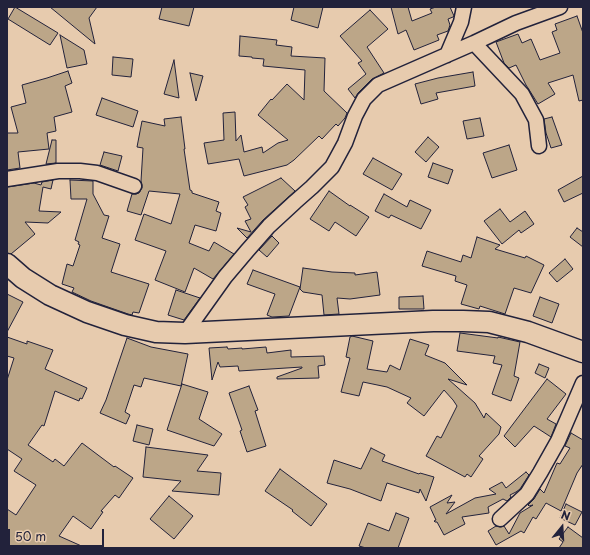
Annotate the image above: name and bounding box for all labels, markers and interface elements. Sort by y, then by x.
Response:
text: N [559,506,573,525]
north arrow [542,507,582,547]
scale bar [10,521,106,547]
text: 50 m [15,527,46,545]

